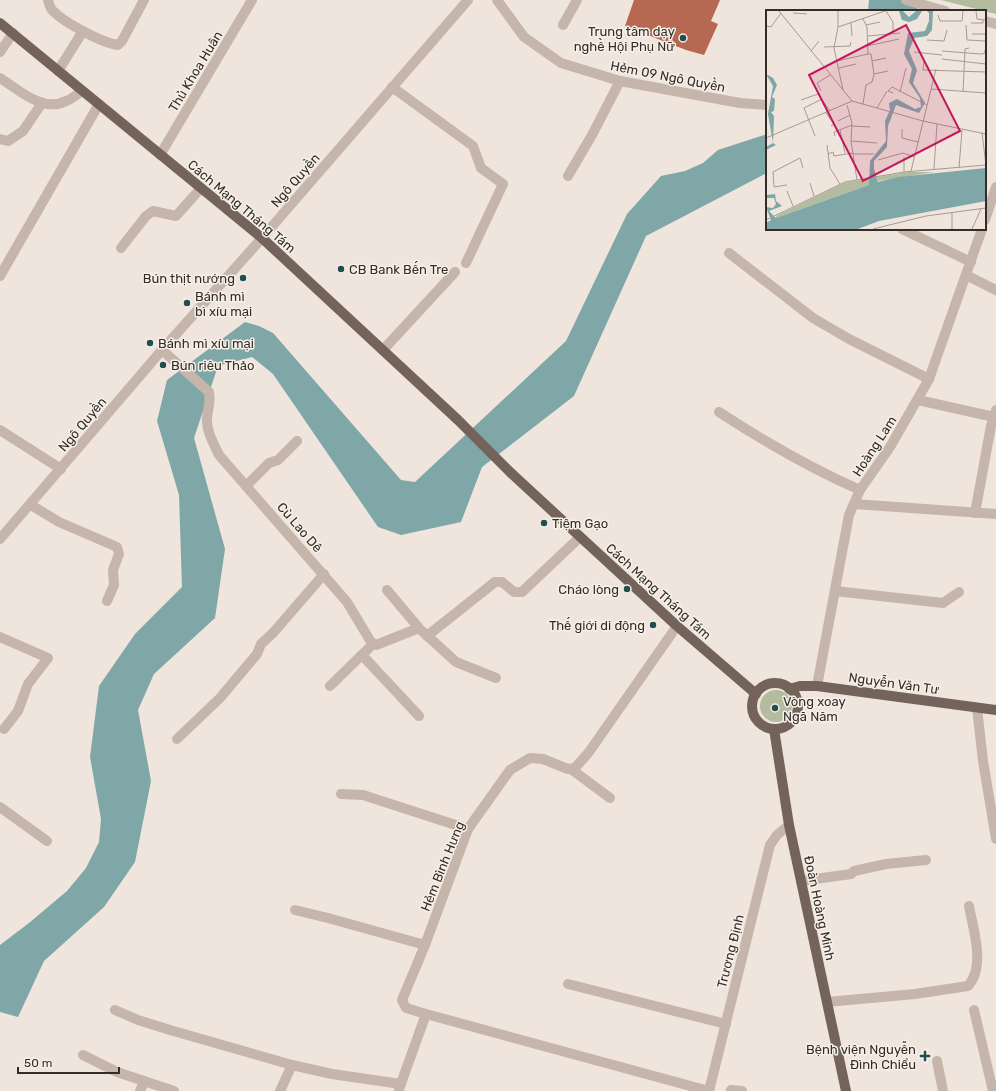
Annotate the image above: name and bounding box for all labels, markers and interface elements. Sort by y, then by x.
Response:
inset map [766,10,986,230]
place label: Trung tâm dạy nghề Hội Phụ Nữ [574,24,675,55]
street label: Thủ Khoa Huân [165,28,225,114]
marker: Trung tâm dạy nghề Hội Phụ Nữ [678,33,688,43]
street label: Hẻm 09 Ngô Quyền [609,57,727,96]
street label: Ngô Quyền [267,150,323,211]
street label: Cách Mạng Tháng Tám [184,157,299,257]
place label: CB Bank Bến Tre [349,261,448,277]
marker: CB Bank Bến Tre [336,264,346,274]
place label: Bún thịt nướng [143,271,235,287]
marker: Bún thịt nướng [238,273,248,283]
place label: Bánh mì bì xíu mại [195,289,252,319]
marker: Bánh mì bì xíu mại [182,298,192,308]
place label: Bánh mì xíu mại [158,336,254,351]
marker: Bánh mì xíu mại [145,338,155,348]
place label: Bún riêu Thảo [171,358,255,373]
marker: Bún riêu Thảo [158,360,168,370]
street label: Ngô Quyền [55,394,110,455]
street label: Hoàng Lam [849,413,900,480]
street label: Cù Lao Dê [274,499,325,555]
place label: Tiệm Gạo [552,516,608,531]
marker: Tiệm Gạo [539,518,549,528]
street label: Cách Mạng Tháng Tám [602,540,714,643]
place label: Cháo lòng [558,582,619,598]
marker: Cháo lòng [622,584,632,594]
place label: Thế giới di động [549,617,645,634]
marker: Thế giới di động [648,620,658,630]
street label: Nguyễn Văn Tư [847,669,941,698]
place label: Vòng xoay Ngã Năm [783,694,846,725]
marker: Vòng xoay Ngã Năm [770,703,780,713]
street label: Hẻm Bình Hưng [418,819,468,914]
street label: Đoàn Hoàng Minh [800,854,838,962]
street label: Trương Định [714,913,748,990]
place label: Bệnh viện Nguyễn Đình Chiểu [806,1041,916,1072]
scale bar [18,1049,119,1075]
marker: Bệnh viện Nguyễn Đình Chiểu [919,1050,931,1062]
text: 50 m [24,1056,52,1070]

